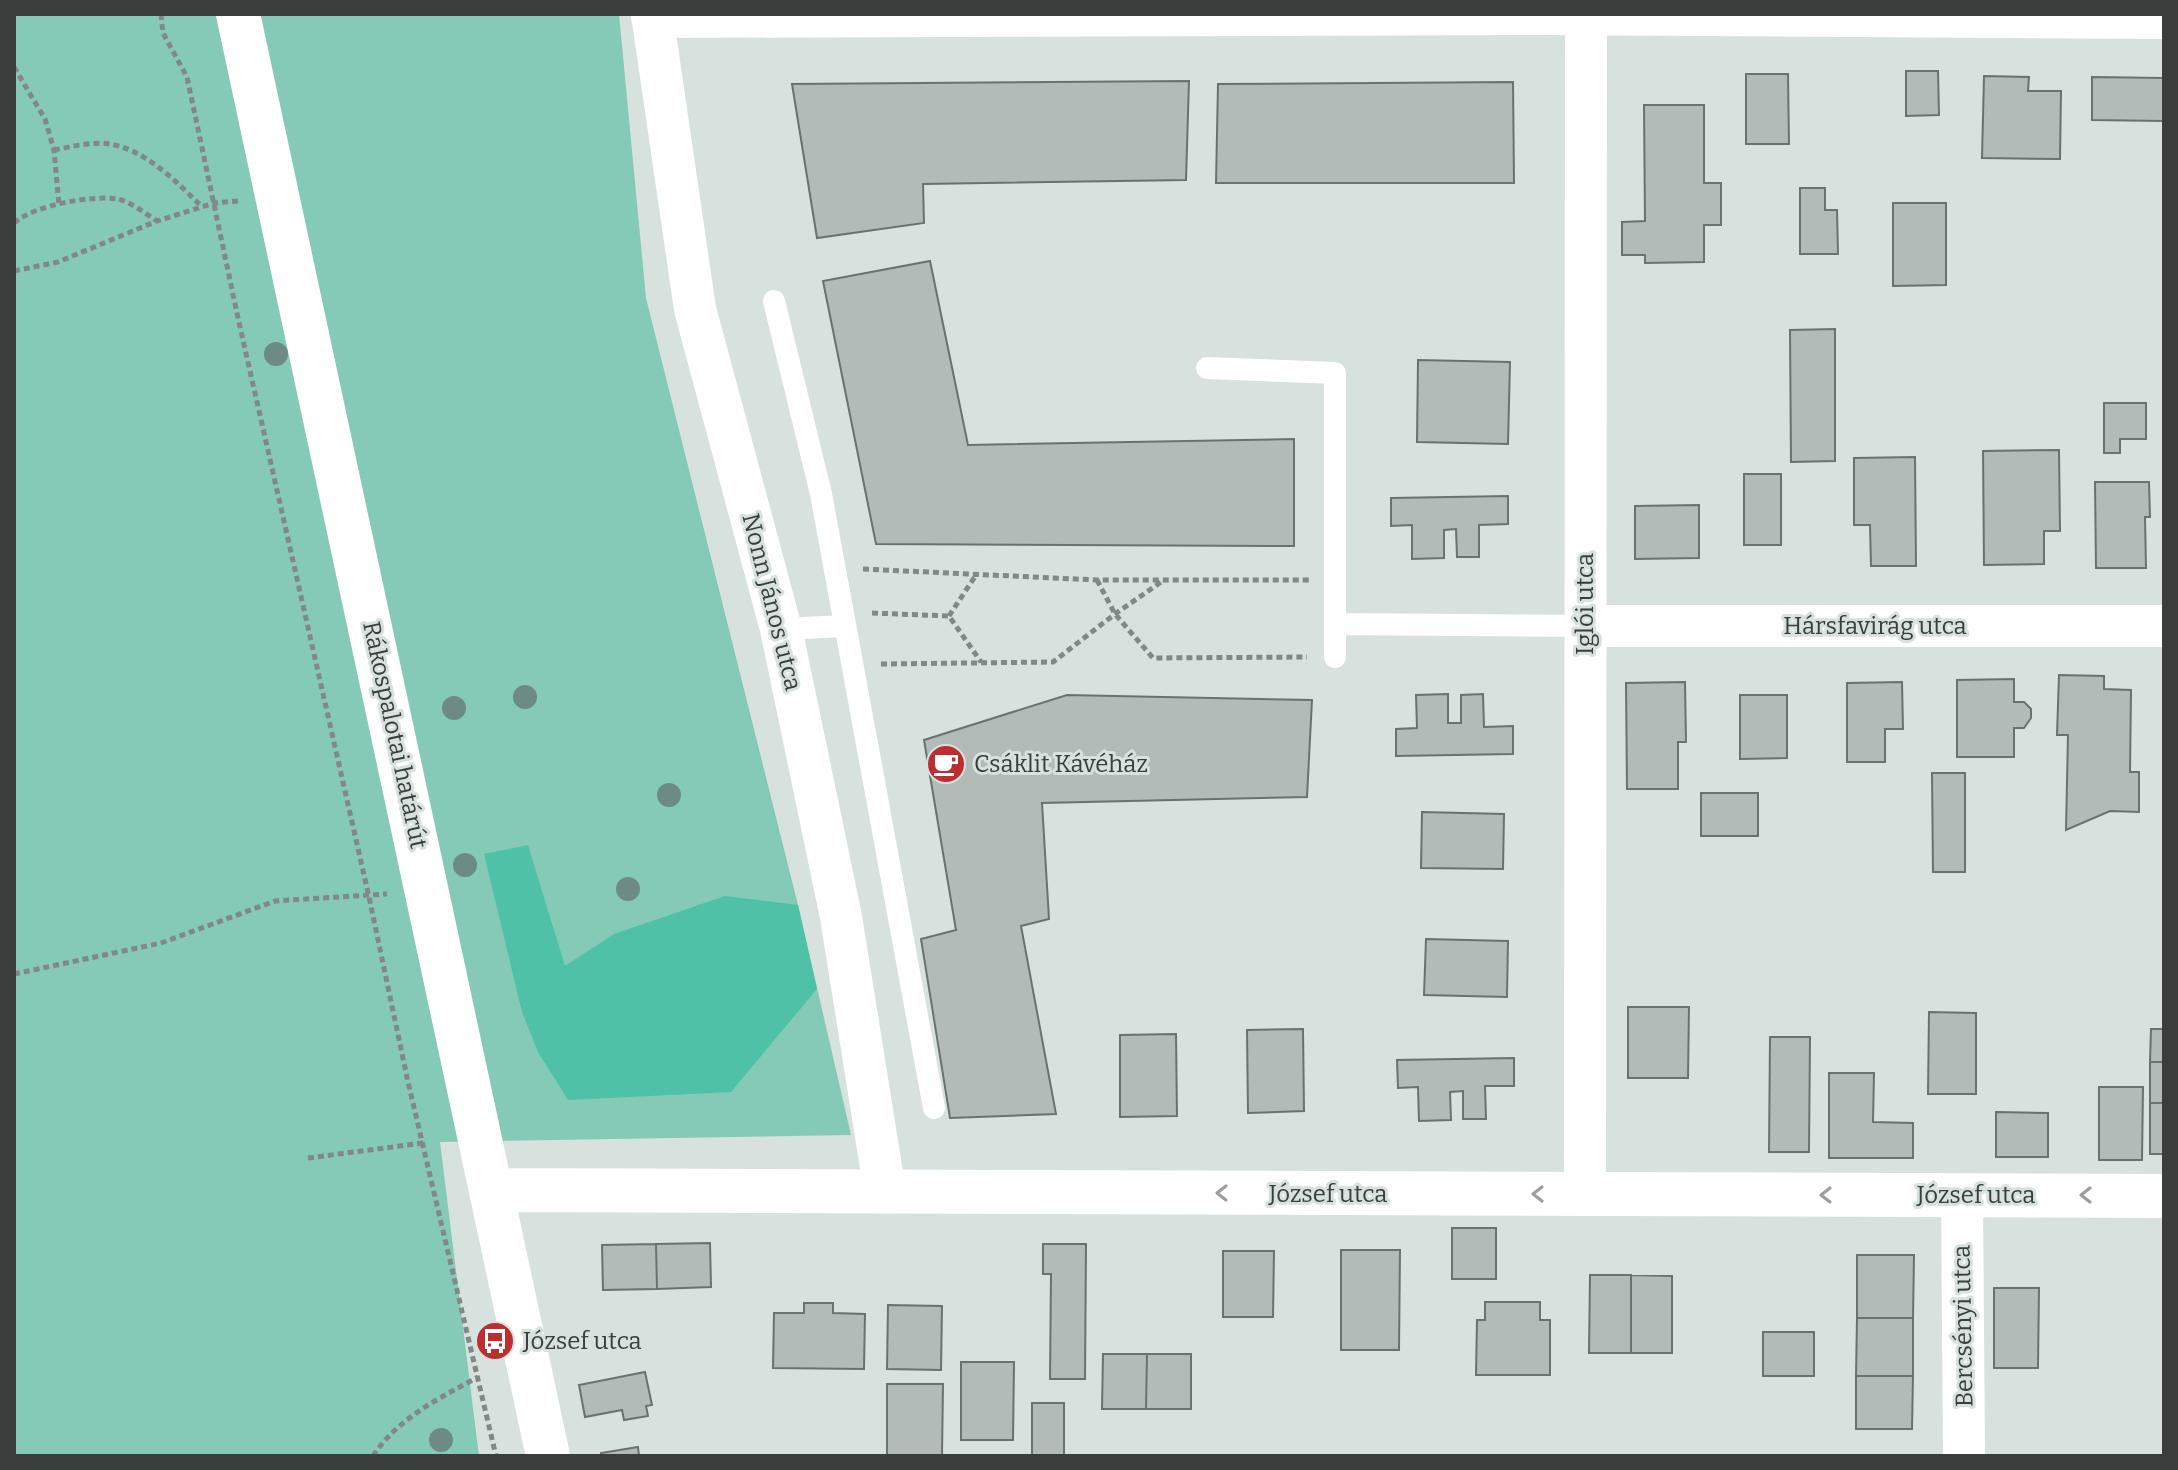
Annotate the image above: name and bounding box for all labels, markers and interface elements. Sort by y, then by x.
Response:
street label: Nonn János utca [736,510,808,694]
street label: Iglói utca [1571,553,1599,655]
street label: Hársfavirág utca [1783,612,1967,640]
street label: Rákospalotai határút [357,619,433,852]
cafe icon: Csáklit Kávéház [925,743,967,785]
place label: Csáklit Kávéház [974,750,1148,778]
street label: József utca [1268,1180,1387,1208]
street label: József utca [1916,1181,2035,1209]
one-way arrow [1215,1184,1228,1202]
one-way arrow [1531,1185,1544,1203]
one-way arrow [1819,1186,1832,1204]
one-way arrow [2079,1186,2092,1204]
street label: Bercsényi utca [1948,1245,1978,1407]
bus stop icon: József utca [474,1320,516,1362]
place label: József utca [522,1327,642,1355]

